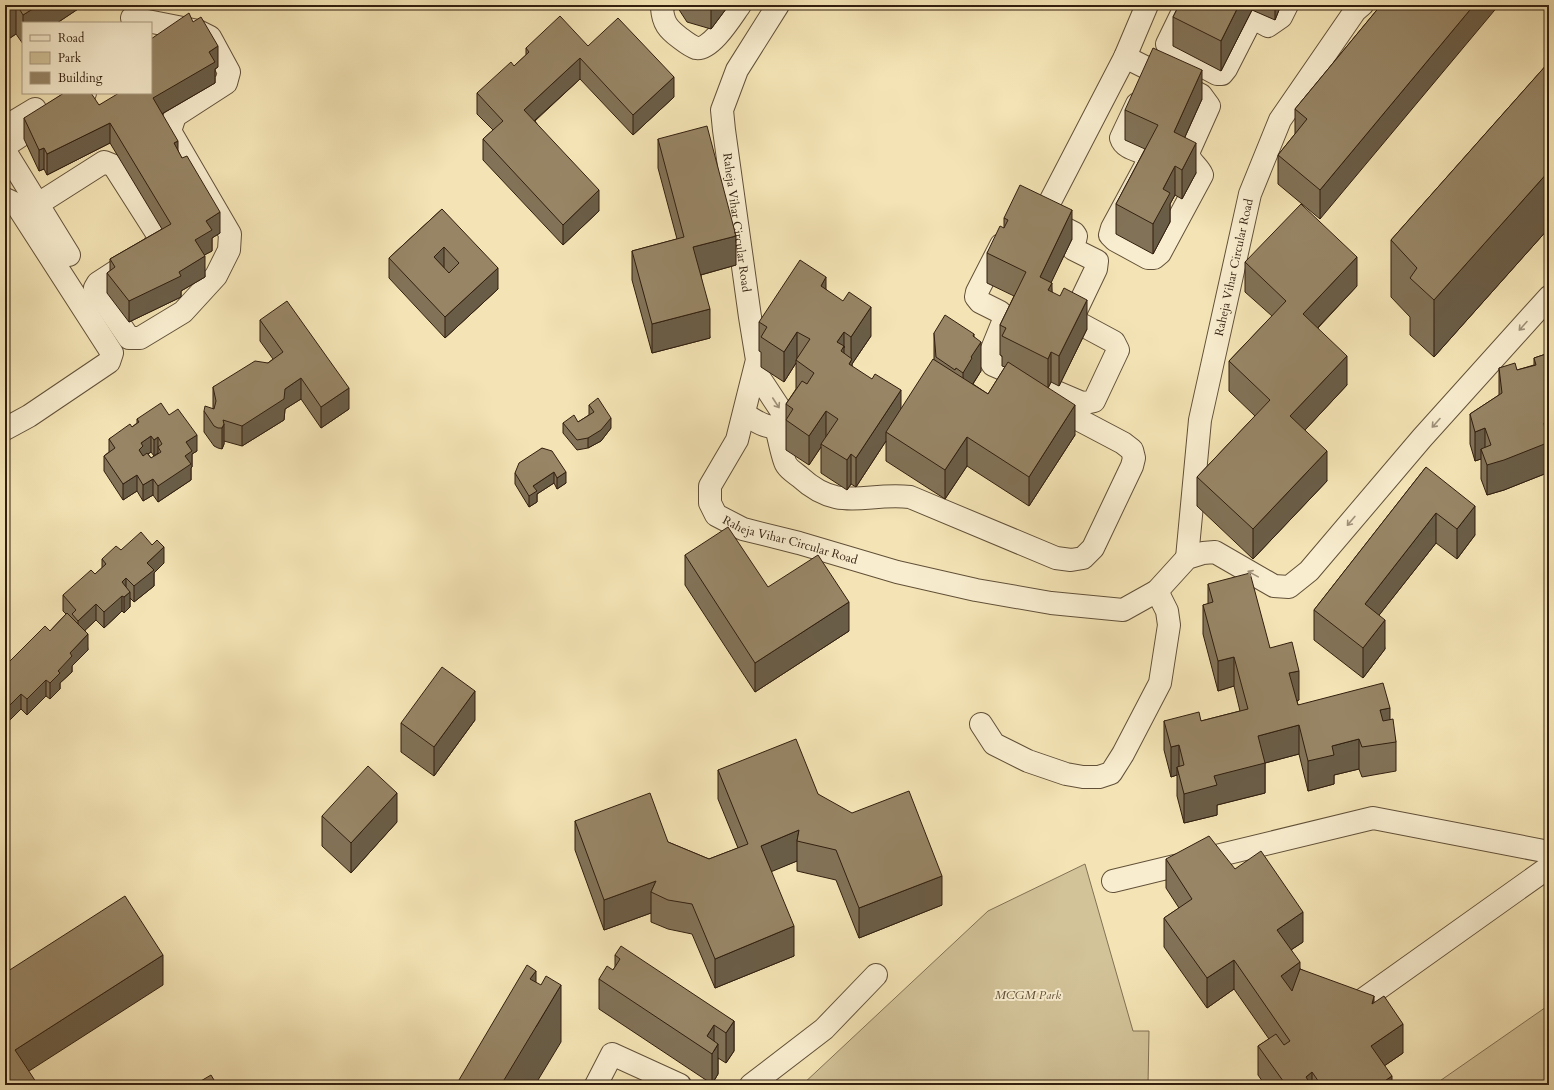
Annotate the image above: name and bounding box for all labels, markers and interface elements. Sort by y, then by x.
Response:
legend [22,22,152,94]
text: Road [58,30,85,46]
text: Park [58,50,82,66]
text: Building [58,70,103,86]
street label: Raheja Vihar Circular Road [719,152,755,294]
street label: Raheja Vihar Circular Road [1211,196,1257,338]
one-way arrow [1518,321,1528,331]
one-way arrow [773,397,781,409]
one-way arrow [1432,417,1441,427]
street label: Raheja Vihar Circular Road [720,512,860,568]
one-way arrow [1347,516,1356,527]
one-way arrow [1247,570,1259,578]
park label: MCGM Park [995,987,1061,1003]

